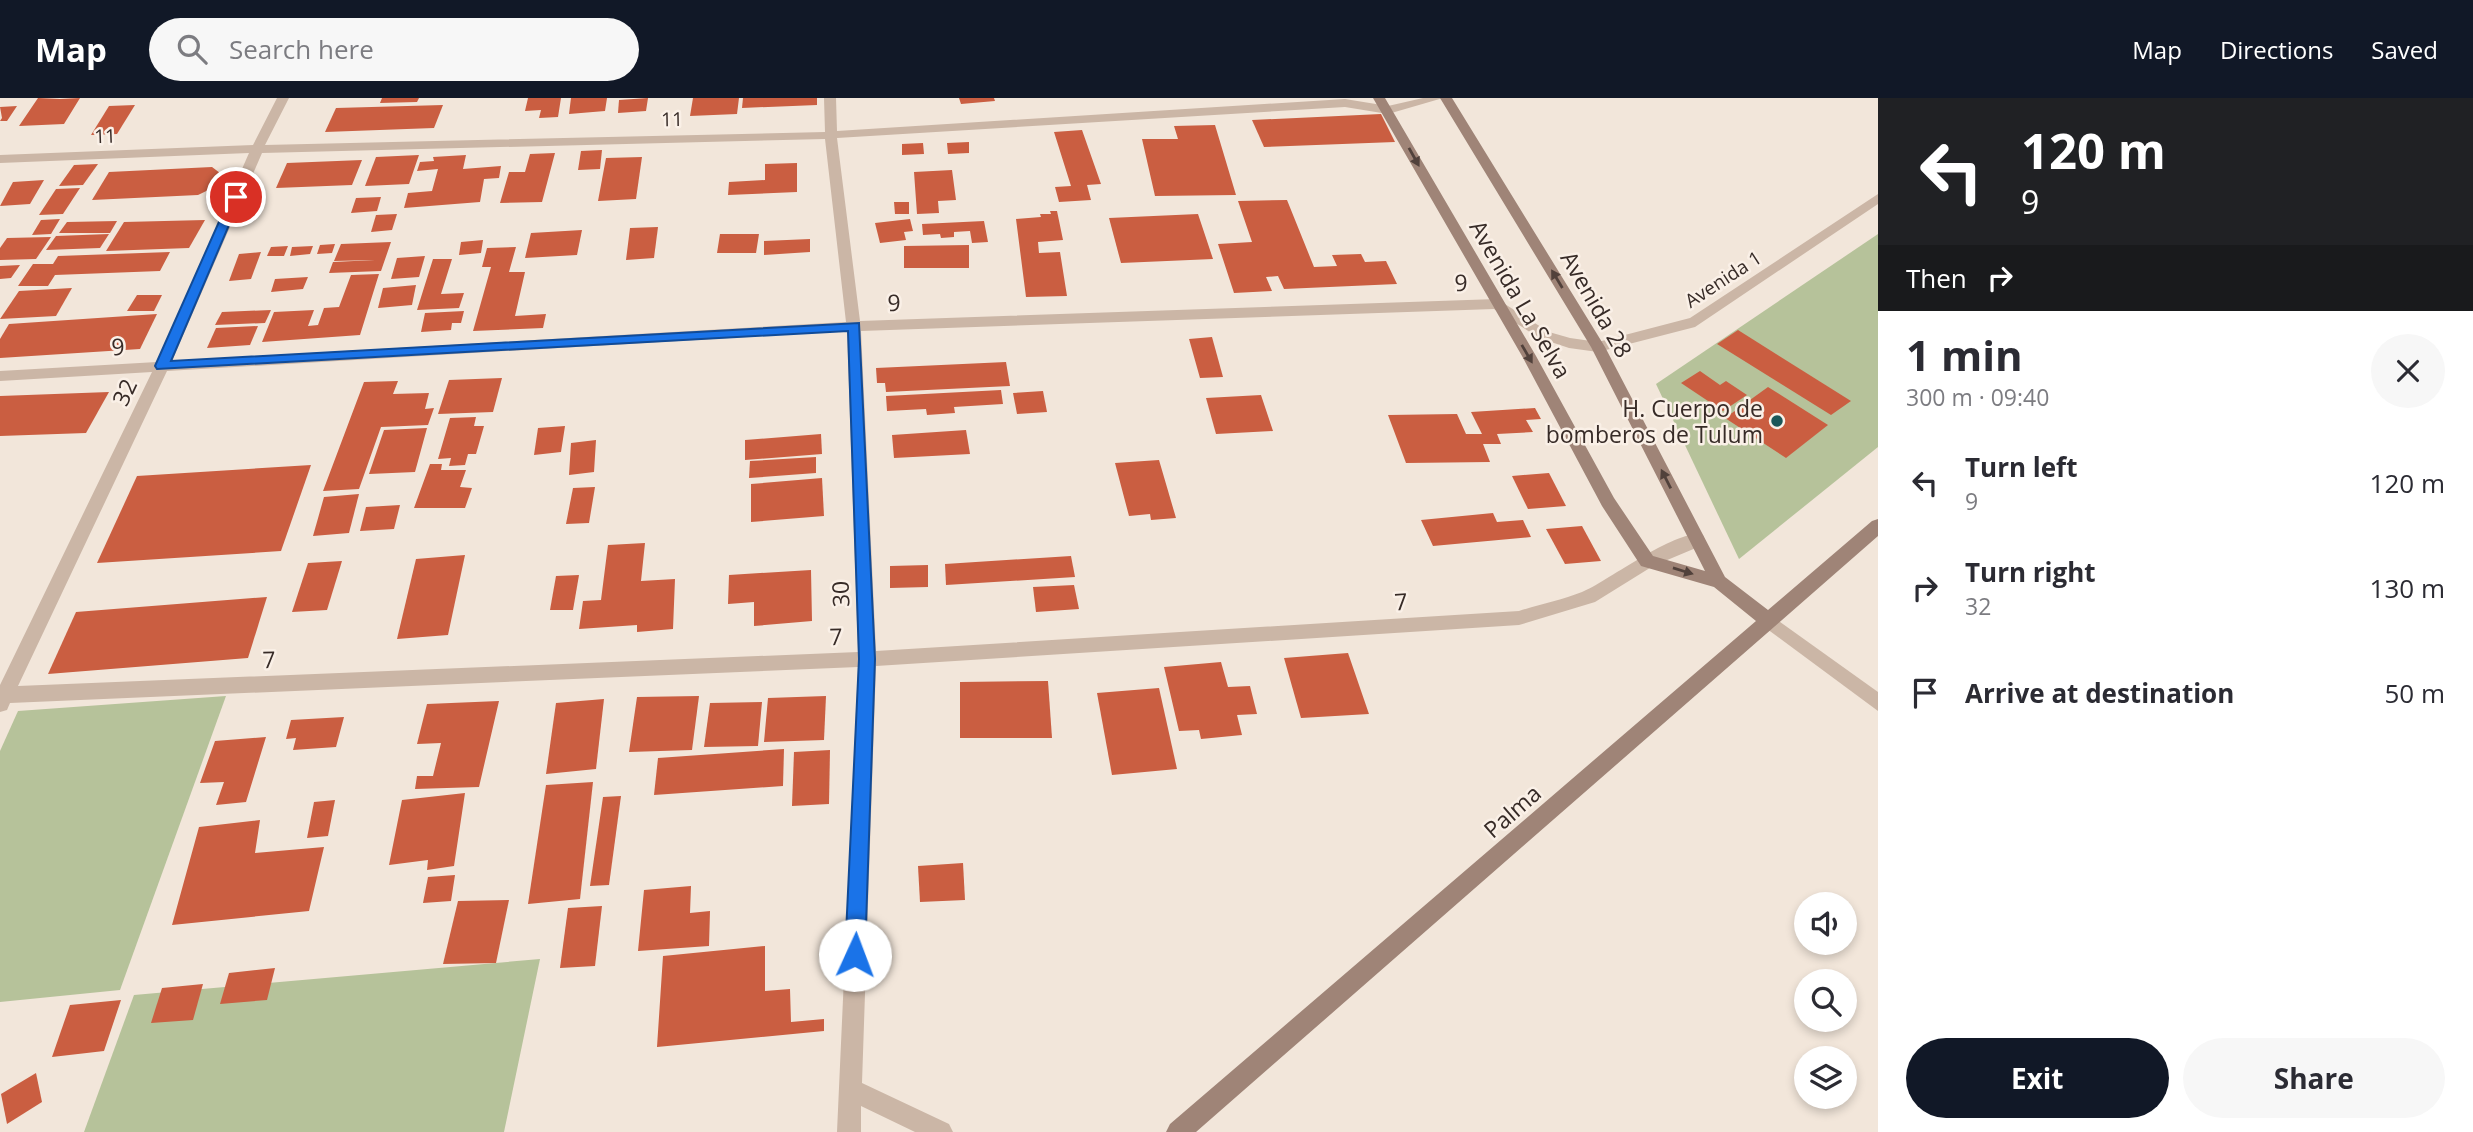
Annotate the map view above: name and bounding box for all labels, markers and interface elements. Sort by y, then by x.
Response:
search box [149,18,639,81]
text: Map [35,27,107,72]
icon: search [173,30,211,68]
text: Search here [229,31,374,67]
text: Map [2132,33,2182,66]
text: Directions [2220,33,2333,66]
text: Saved [2371,33,2438,66]
street label: 11 [661,106,683,132]
text: 120 m [2021,117,2166,183]
street label: 11 [94,123,116,149]
icon: left [1906,126,1997,217]
one-way arrow [1408,147,1420,166]
pin [206,167,266,227]
icon: arrive [217,178,255,216]
text: 9 [2021,180,2039,223]
street label: Avenida La Selva [1463,214,1579,384]
street label: Avenida 28 [1554,245,1640,363]
street label: Avenida 1 [1680,245,1766,313]
icon: right [1981,259,2019,297]
text: Then [1906,260,1967,296]
street label: 9 [1454,266,1468,298]
one-way arrow [1551,270,1564,289]
street label: 9 [887,286,901,318]
text: 1 min [1906,326,2023,383]
street label: 9 [110,330,126,362]
button: close [2371,334,2445,408]
one-way arrow [1521,344,1533,364]
street label: 32 [104,373,144,411]
text: 300 m · 09:40 [1906,381,2049,413]
place label: H. Cuerpo de bomberos de Tulum [1546,392,1763,450]
marker: H. Cuerpo de bomberos de Tulum [1769,413,1785,429]
text: Turn left [1965,449,2077,485]
icon: left [1906,464,1944,502]
text: 120 m [2370,465,2445,501]
one-way arrow [1660,469,1672,489]
text: 9 [1965,485,1978,517]
text: Turn right [1965,554,2096,590]
one-way arrow [1673,567,1694,577]
icon: right [1906,569,1944,607]
text: 130 m [2370,570,2445,606]
street label: 30 [824,580,856,608]
street label: 7 [1393,585,1409,617]
text: 32 [1965,590,1991,622]
street label: 7 [829,620,843,652]
street label: 7 [262,643,276,675]
icon: arrive [1906,674,1944,712]
text: Arrive at destination [1965,675,2234,711]
text: 50 m [2384,675,2445,711]
street label: Palma [1476,777,1548,845]
map controls [1794,892,1857,1109]
button: sound [1794,892,1857,955]
position arrow [818,918,892,992]
button: search [1794,969,1857,1032]
button: Exit [1906,1038,2169,1118]
button: Share [2183,1038,2445,1118]
button: layers [1794,1046,1857,1109]

